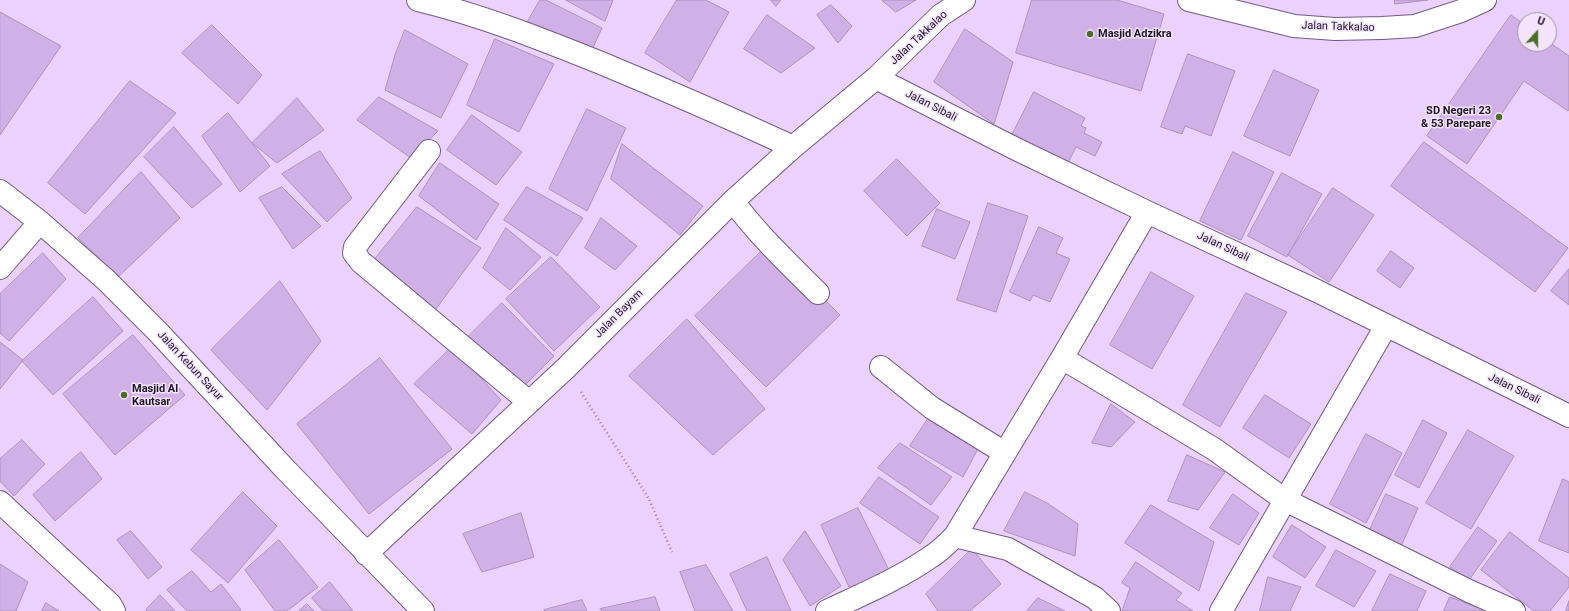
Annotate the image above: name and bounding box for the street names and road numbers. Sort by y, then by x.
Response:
street label: Jalan Takkalao [888,8,950,68]
street label: Jalan Takkalao [1301,19,1375,35]
street label: Jalan Sibali [903,87,959,125]
street label: Jalan Sibali [1195,229,1251,265]
street label: Jalan Bayam [592,287,646,341]
street label: Jalan Kebun Sayur [154,328,226,404]
street label: Jalan Sibali [1486,371,1542,407]

